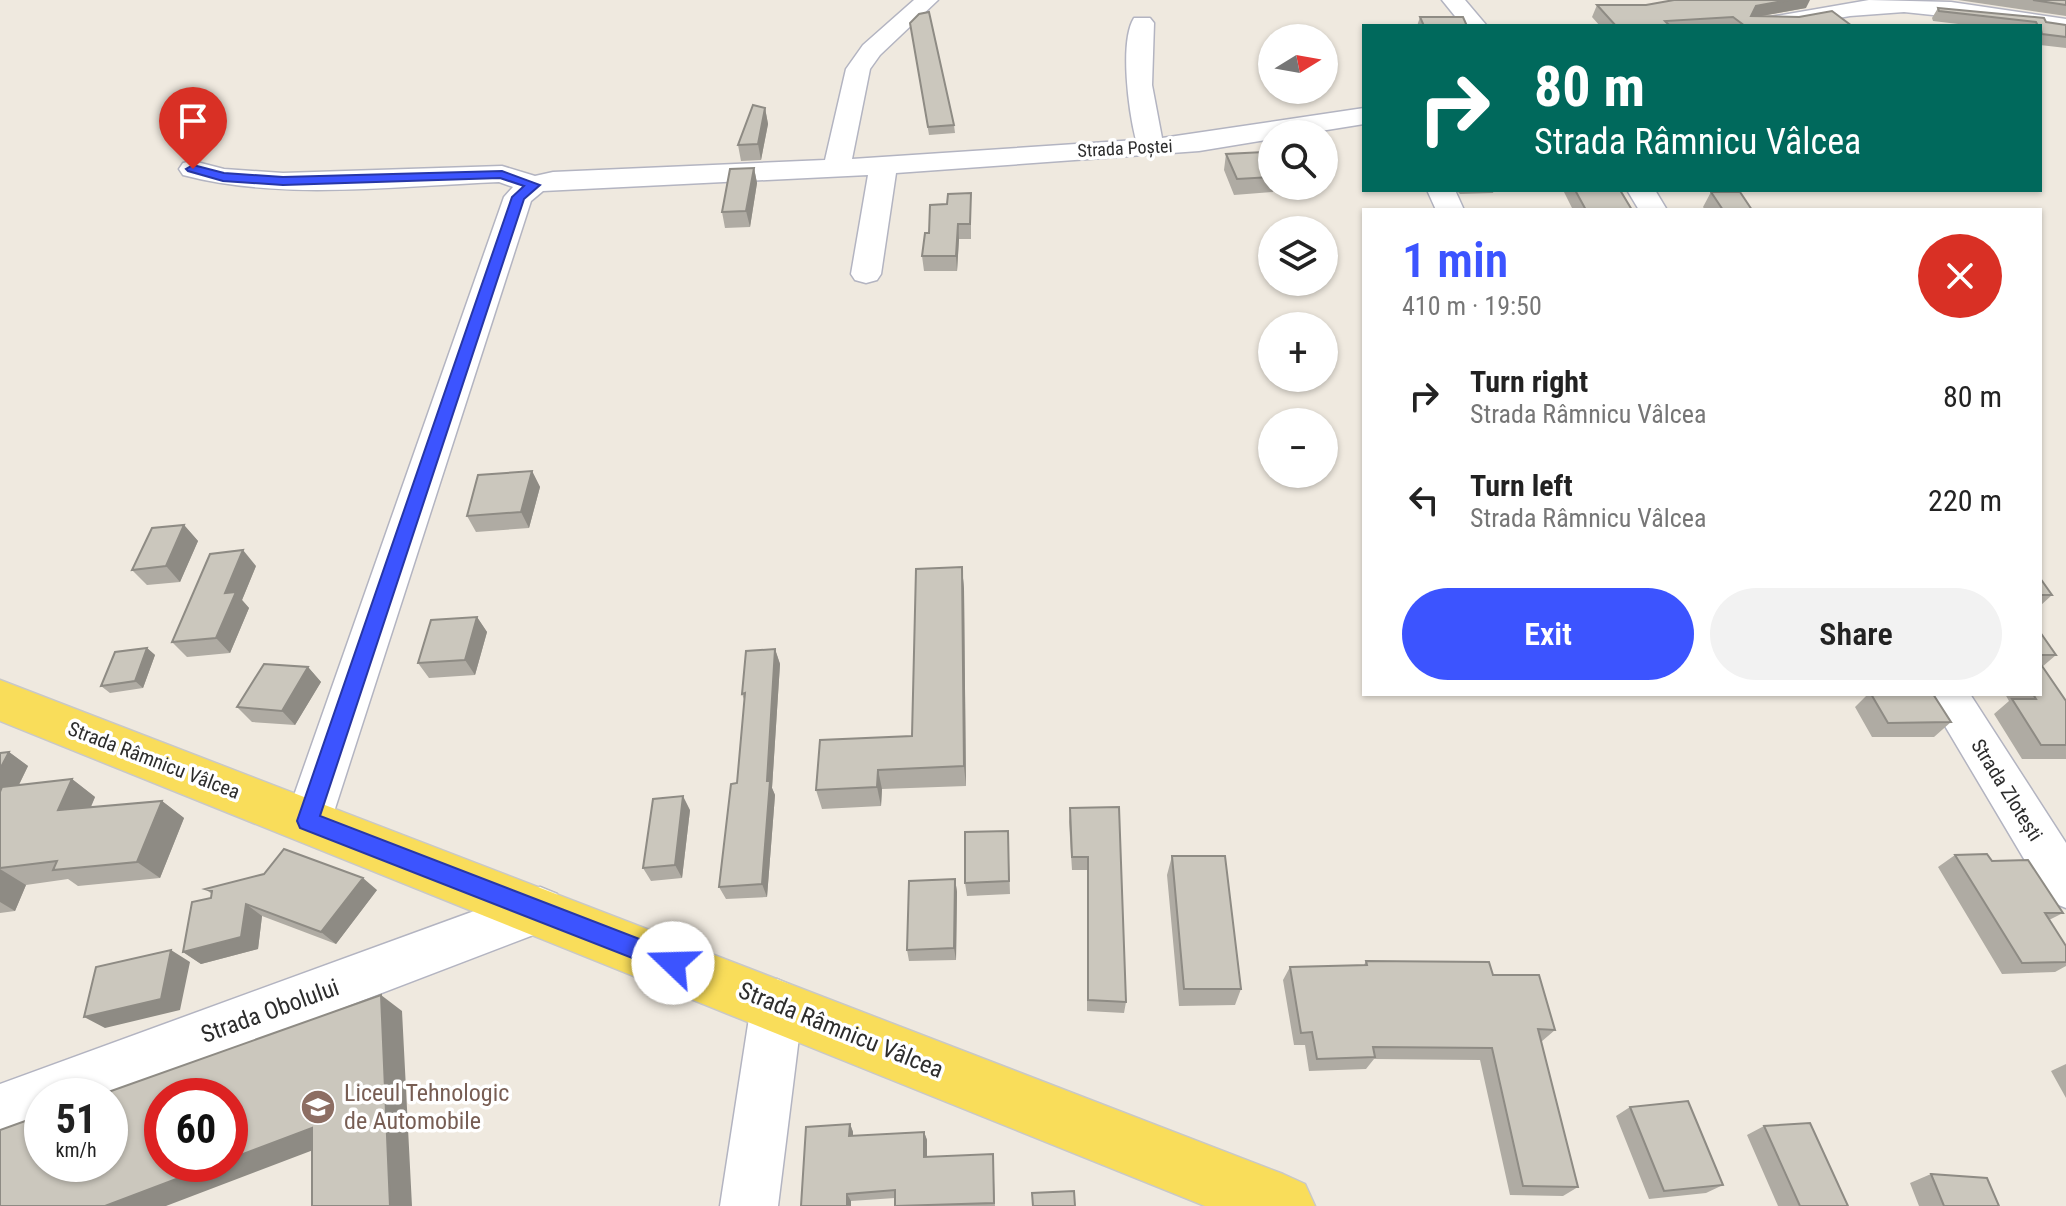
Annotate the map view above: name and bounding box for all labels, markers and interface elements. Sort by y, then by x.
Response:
north arrow [1258,24,1338,104]
map controls [1258,24,1338,488]
text: 80 m [1534,54,1645,120]
icon: right [1402,56,1506,160]
pin [159,87,227,169]
icon: arrive [171,99,215,143]
button: search [1258,120,1338,200]
text: Strada Râmnicu Vâlcea [1534,121,1861,163]
street label: Strada Poștei [1077,135,1173,162]
button: layers [1258,216,1338,296]
text: 1 min [1402,232,1508,289]
button: close [1918,234,2002,318]
text: 410 m · 19:50 [1402,291,1542,321]
button: + [1258,312,1338,392]
text: Turn right [1470,364,1588,399]
icon: right [1402,374,1446,418]
text: 80 m [1943,379,2002,414]
text: Strada Râmnicu Vâlcea [1470,399,1706,429]
button: − [1258,408,1338,488]
text: Turn left [1470,468,1573,503]
icon: left [1402,478,1446,522]
text: 220 m [1928,483,2002,518]
text: Strada Râmnicu Vâlcea [1470,503,1706,533]
button: Exit [1402,588,1694,680]
button: Share [1710,588,2002,680]
street label: Strada Râmnicu Vâlcea [65,716,243,804]
street label: Strada Zlotești [1966,735,2048,845]
position arrow [631,921,715,1005]
street label: Strada Obolului [197,973,343,1049]
street label: Strada Râmnicu Vâlcea [735,976,947,1084]
speed limit sign: 60 [144,1078,248,1182]
place label: Liceul Tehnologic de Automobile [344,1079,509,1135]
school or university icon: Liceul Tehnologic de Automobile [299,1088,337,1126]
text: 51 [56,1096,96,1143]
text: km/h [55,1138,97,1162]

